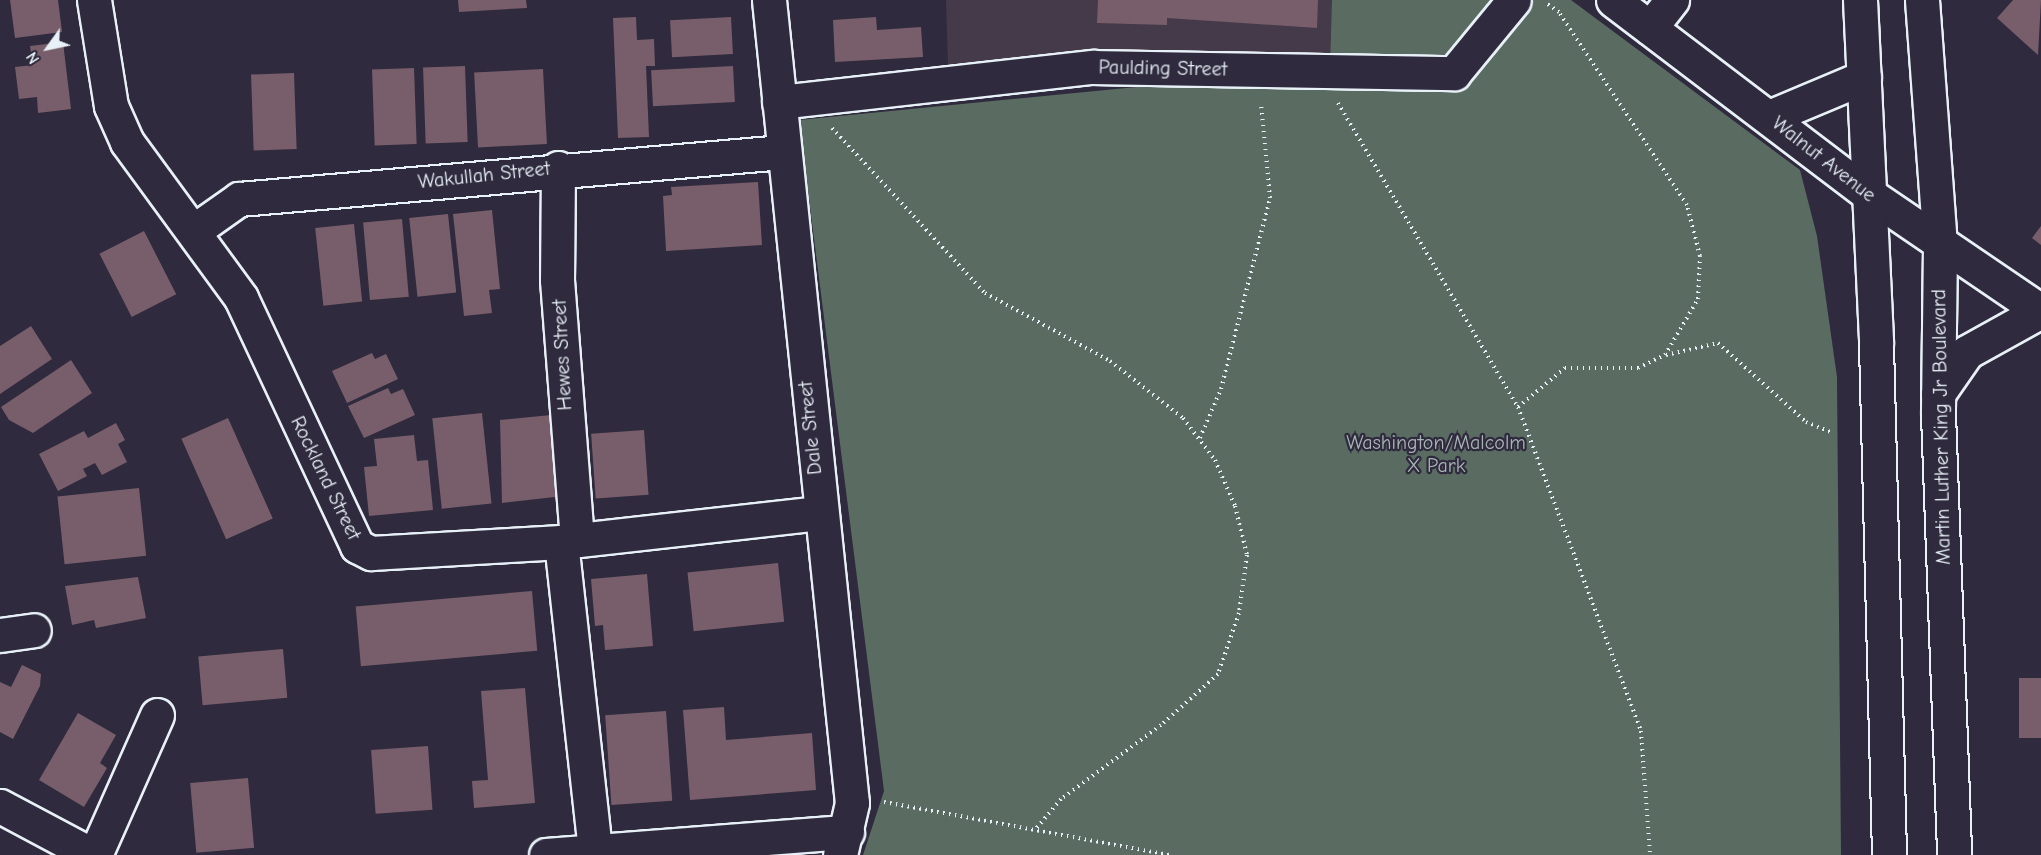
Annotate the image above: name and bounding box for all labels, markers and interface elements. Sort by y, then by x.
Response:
north arrow [18,18,78,78]
text: N [23,49,43,67]
street label: Paulding Street [1098,55,1228,81]
street label: Walnut Avenue [1767,111,1881,207]
street label: Wakullah Street [417,156,551,194]
street label: Martin Luther King Jr Boulevard [1927,289,1955,565]
street label: Hewes Street [547,299,577,411]
street label: Dale Street [793,380,827,476]
street label: Rockland Street [286,412,366,544]
park label: Washington/Malcolm X Park [1346,430,1526,477]

